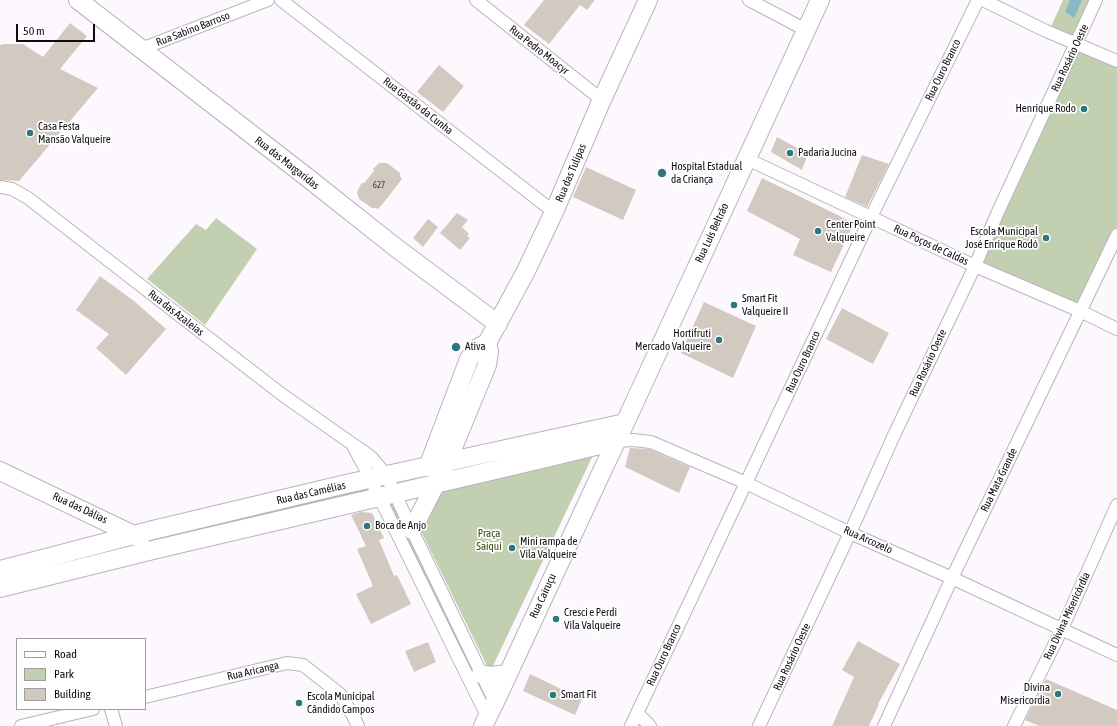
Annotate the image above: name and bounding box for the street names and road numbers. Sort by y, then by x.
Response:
street label: Rua Sabino Barroso [154,9,232,49]
street label: Rua Rosário Oeste [1049,22,1091,94]
street label: Rua Pedro Moacyr [506,23,572,77]
street label: Rua Ouro Branco [922,37,964,103]
street label: Rua Gastão da Cunha [380,75,456,137]
street label: Rua das Margaridas [252,134,322,192]
street label: Rua das Tulipas [553,142,589,204]
street label: Rua Luís Beltrão [692,201,732,265]
street label: Rua Poços de Caldas [891,222,971,268]
street label: Rua das Azaleias [146,287,206,339]
street label: Rua Rosário Oeste [907,327,949,399]
street label: Rua Ouro Branco [783,329,823,395]
street label: Rua Mata Grande [978,446,1020,514]
street label: Rua das Camélias [275,479,347,507]
street label: Rua das Dálias [51,490,109,526]
street label: Rua Arcozelo [842,523,894,557]
street label: Rua Divina Misericórdia [1041,570,1093,662]
street label: Rua Cairuçu [527,571,559,621]
street label: Rua Rosário Oeste [771,621,813,693]
street label: Rua Ouro Branco [644,622,684,688]
street label: Rua Aricanga [226,659,280,683]

